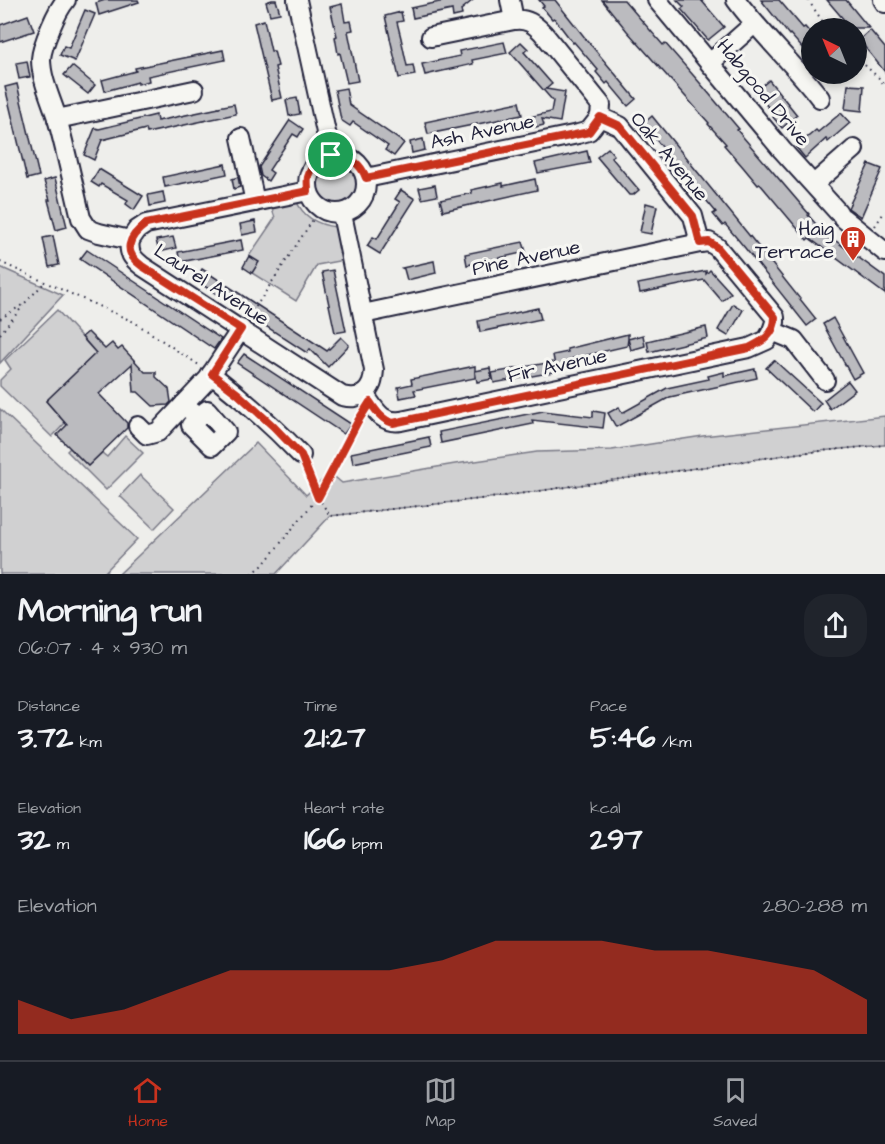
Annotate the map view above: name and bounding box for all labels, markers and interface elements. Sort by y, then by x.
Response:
north arrow [801,18,867,84]
map controls [801,18,867,84]
street label: Habgood Drive [709,33,817,153]
street label: Oak Avenue [624,106,715,207]
street label: Ash Avenue [428,107,537,157]
pin [305,129,356,180]
icon: arrive [314,138,347,171]
place label: Haig Terrace [755,215,834,266]
building icon: Haig Terrace [838,224,868,262]
street label: Pine Avenue [470,233,583,283]
street label: Laurel Avenue [148,237,275,333]
street label: Fir Avenue [505,342,610,390]
text: Morning run [18,588,202,634]
button: share [804,594,867,657]
text: 06:07 · 4 × 930 m [18,634,187,662]
text: Distance [18,695,80,717]
text: Time [304,695,338,717]
text: Pace [590,695,627,717]
text: 3.72 [18,717,73,759]
text: 21:27 [304,717,366,759]
text: 5:46 [590,717,655,759]
text: km [73,731,102,753]
text: /km [655,731,691,753]
text: Elevation [18,797,81,819]
text: Heart rate [304,797,384,819]
text: kcal [590,797,621,819]
text: 32 [18,819,50,861]
text: 166 [304,819,345,861]
text: 297 [590,819,643,861]
text: m [50,833,69,855]
text: bpm [345,833,382,855]
text: Elevation [18,892,97,920]
text: 280–288 m [763,892,867,920]
tab: Home [128,1074,168,1132]
tab: Map [424,1074,457,1132]
tab: Saved [713,1074,757,1132]

